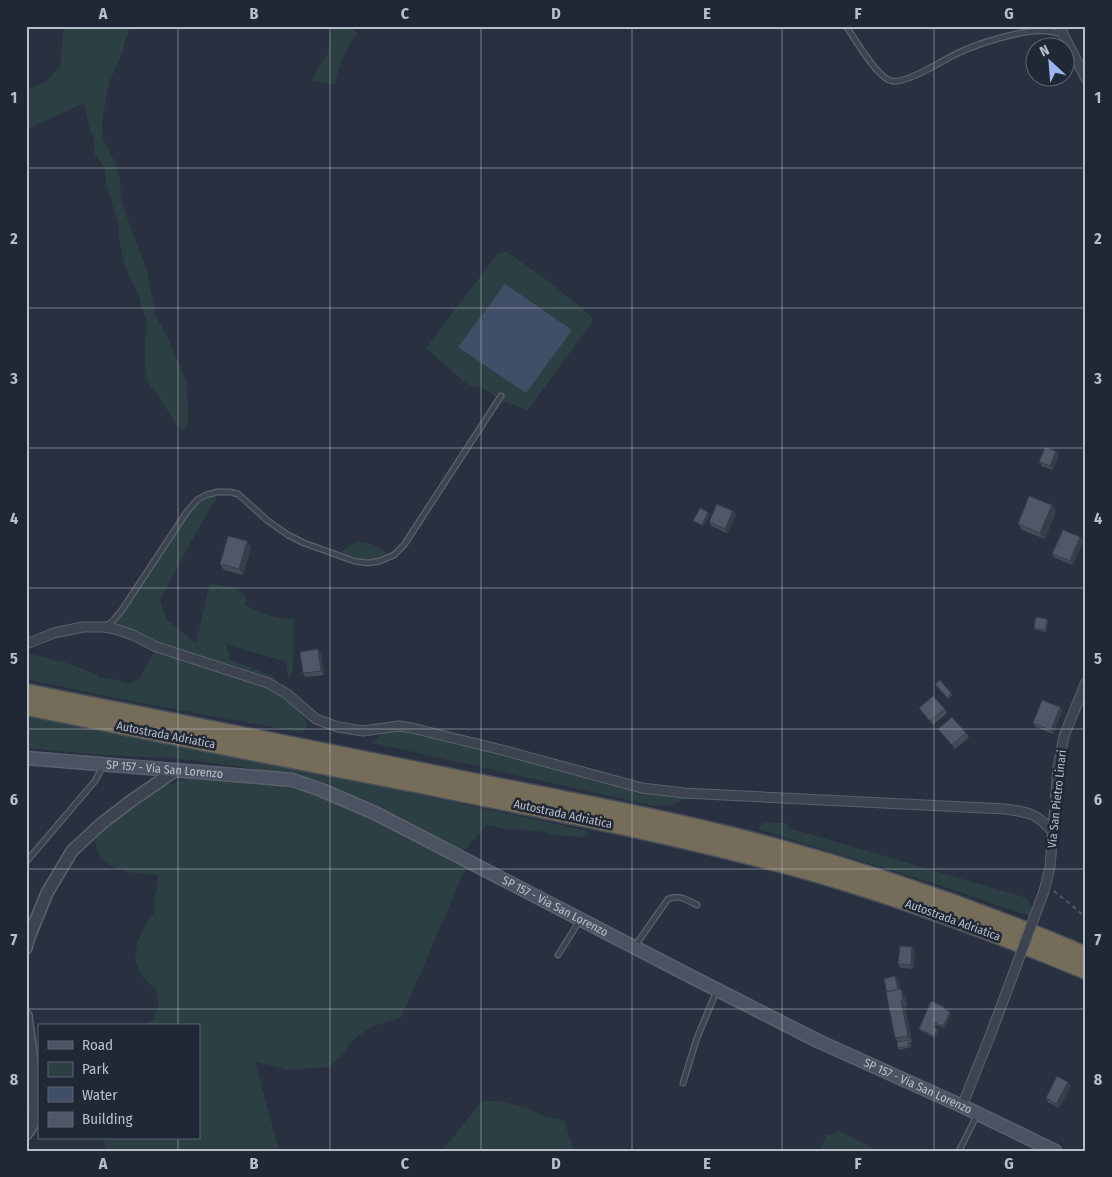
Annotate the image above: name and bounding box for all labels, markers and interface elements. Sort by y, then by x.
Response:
text: A [98,4,108,23]
text: B [250,4,259,23]
text: C [401,4,410,23]
text: D [551,4,561,23]
text: E [703,4,711,23]
text: F [854,4,862,23]
text: G [1004,4,1014,23]
north arrow [1024,38,1074,88]
text: N [1037,41,1052,60]
text: 1 [11,88,17,107]
text: 1 [1095,88,1101,107]
text: 2 [9,229,18,248]
text: 2 [1093,229,1102,248]
text: 3 [9,369,18,388]
text: 3 [1093,369,1102,388]
text: 4 [10,509,18,528]
text: 4 [1094,509,1102,528]
text: 5 [10,649,18,668]
text: 5 [1094,649,1102,668]
street label: Autostrada Adriatica [115,719,217,751]
street label: Via San Pietro Linari [1045,749,1069,849]
street label: SP 157 - Via San Lorenzo [106,758,224,781]
text: 6 [10,790,18,809]
text: 6 [1094,790,1102,809]
street label: Autostrada Adriatica [513,797,614,831]
street label: SP 157 - Via San Lorenzo [500,873,610,939]
street label: Autostrada Adriatica [904,896,1003,944]
text: 7 [11,930,18,949]
text: 7 [1095,930,1102,949]
legend [38,1024,200,1140]
text: Road [82,1036,113,1054]
street label: SP 157 - Via San Lorenzo [861,1056,974,1117]
text: Park [82,1060,109,1078]
text: 8 [10,1070,19,1089]
text: 8 [1094,1070,1103,1089]
text: Water [82,1086,118,1104]
text: Building [82,1110,133,1128]
text: A [98,1154,108,1173]
text: B [250,1154,259,1173]
text: C [401,1154,410,1173]
text: D [551,1154,561,1173]
text: E [703,1154,711,1173]
text: F [854,1154,862,1173]
text: G [1004,1154,1014,1173]

